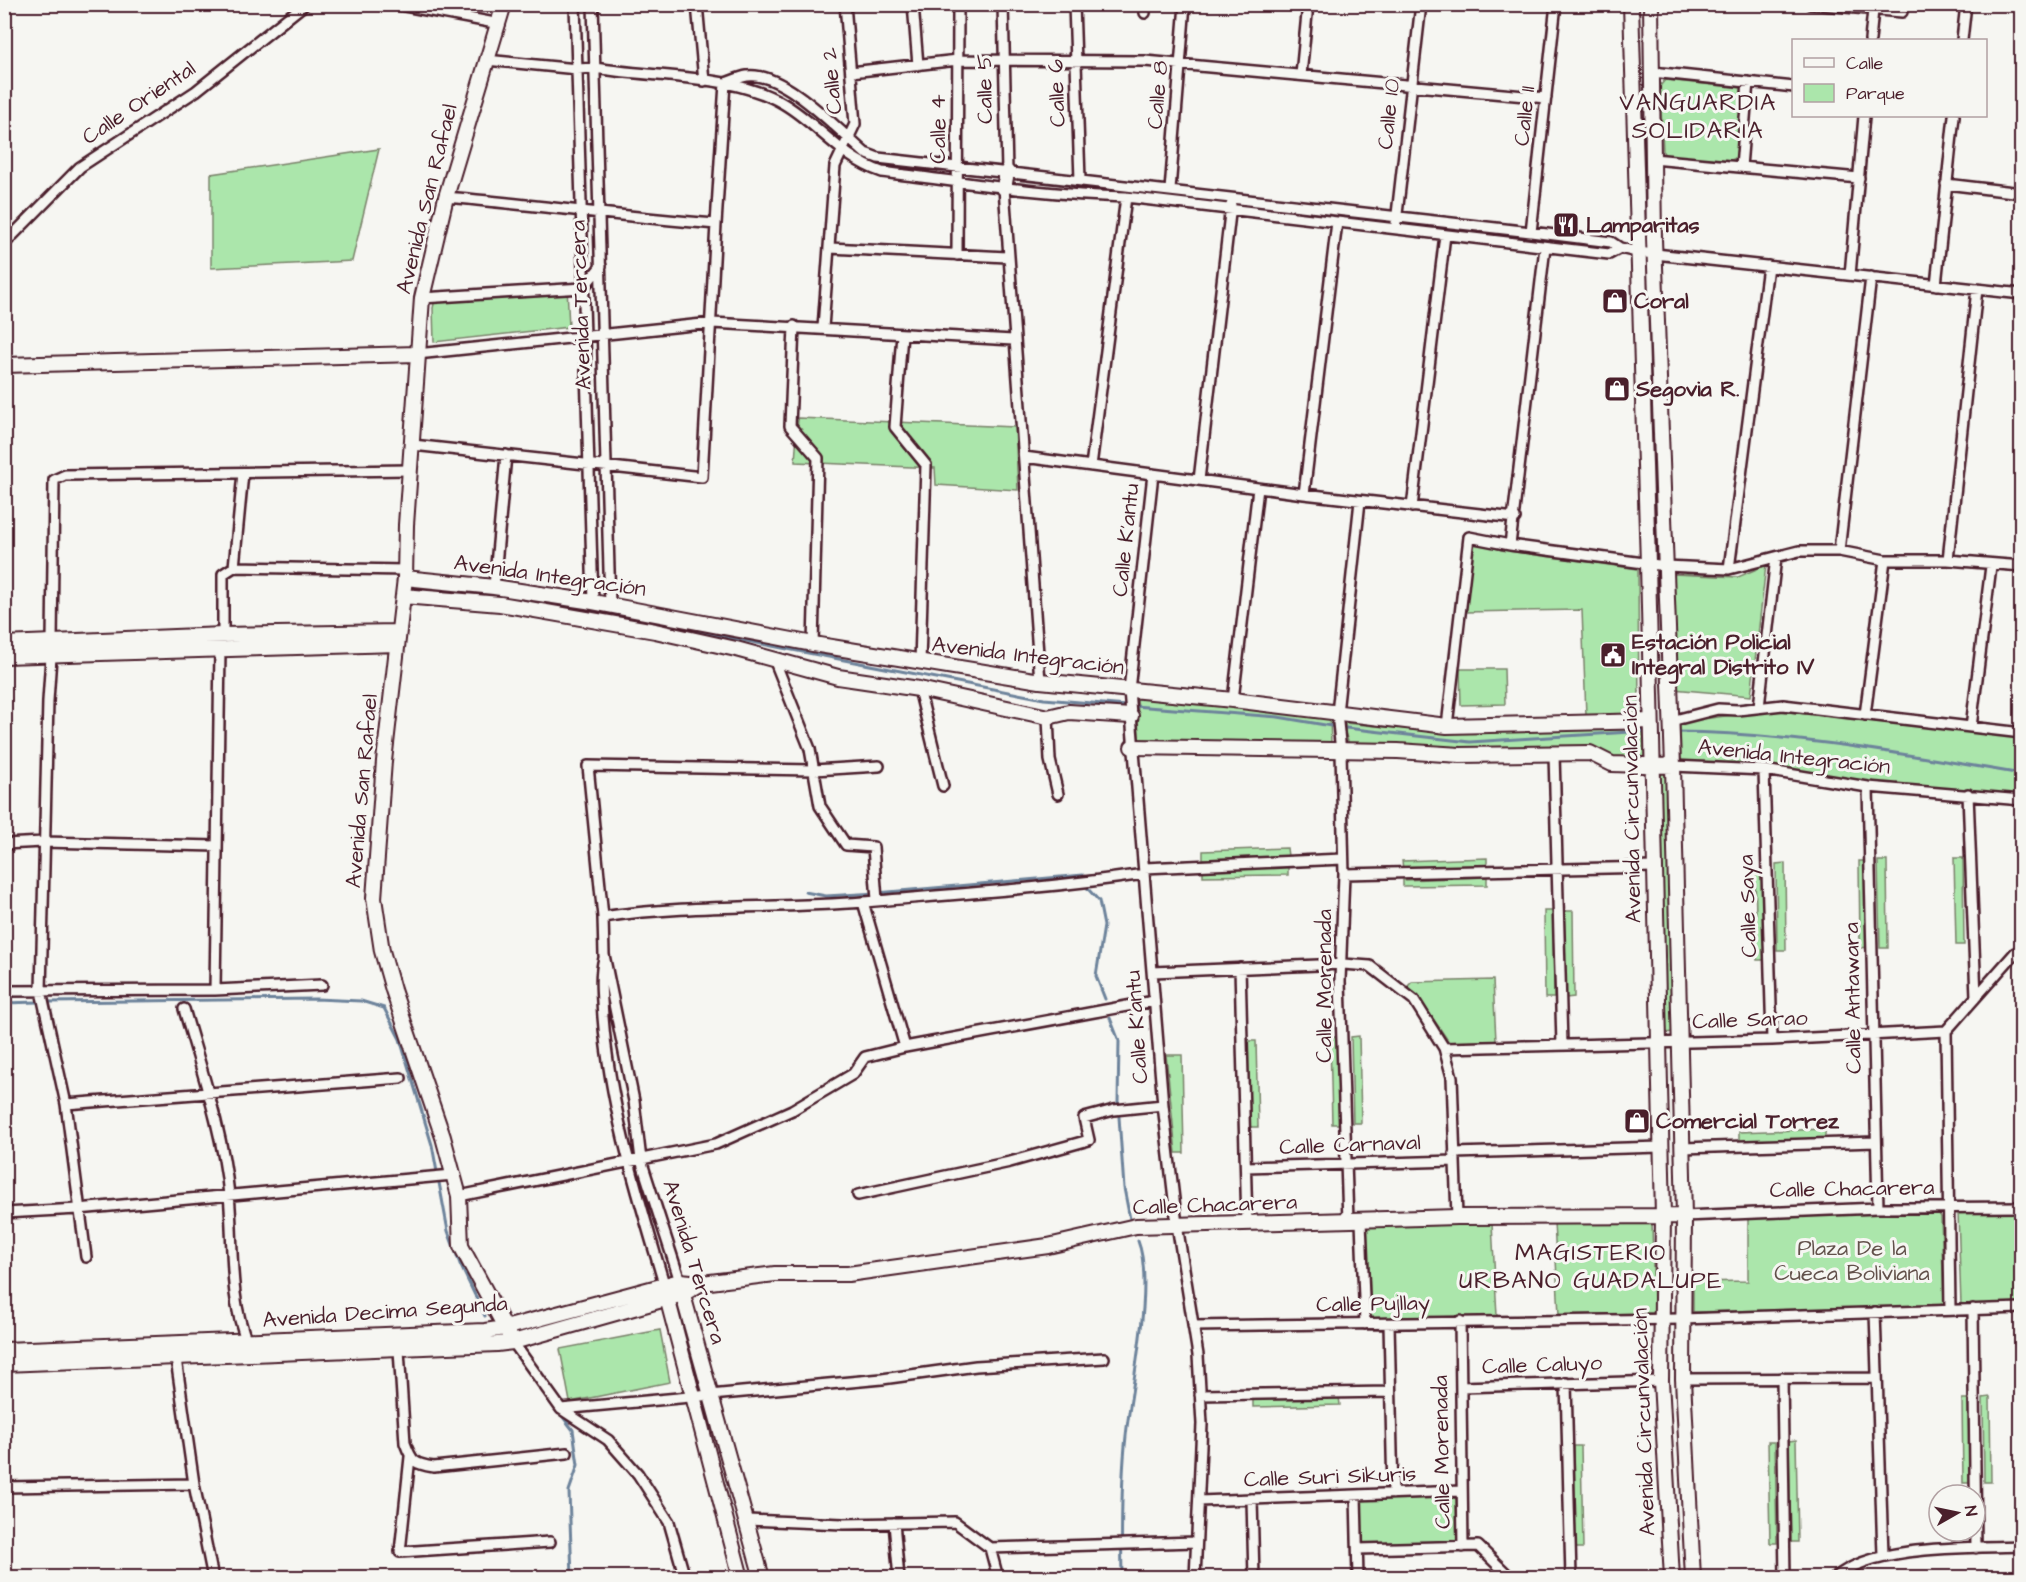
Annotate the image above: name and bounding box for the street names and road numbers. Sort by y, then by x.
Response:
street label: Calle 2 [814,46,850,116]
street label: Calle 5 [969,53,1001,124]
street label: Calle Oriental [76,54,202,152]
street label: Calle 6 [1040,58,1074,128]
street label: Calle 8 [1140,59,1176,131]
street label: Calle 10 [1370,77,1408,151]
street label: Calle 11 [1506,84,1544,147]
street label: Calle 4 [923,94,954,164]
street label: Avenida San Rafael [388,101,466,297]
street label: Avenida Tercera [563,220,599,390]
street label: Calle K'antu [1105,482,1147,598]
street label: Avenida Integración [452,547,648,606]
street label: Avenida Integración [930,629,1126,684]
street label: Avenida San Rafael [338,693,386,889]
street label: Avenida Circunvalación [1615,695,1649,923]
street label: Avenida Integración [1696,731,1892,784]
street label: Calle Saya [1731,854,1766,958]
street label: Calle Morenada [1309,909,1340,1063]
street label: Calle Antawara [1836,922,1870,1074]
street label: Calle K'antu [1118,969,1156,1085]
street label: Calle Sarao [1692,1002,1809,1038]
street label: Calle Carnaval [1279,1127,1421,1163]
street label: Calle Chacarera [1769,1172,1935,1206]
street label: Avenida Tercera [654,1176,734,1348]
street label: Calle Chacarera [1132,1187,1298,1223]
street label: Avenida Decima Segunda [261,1288,509,1337]
street label: Calle Pujllay [1316,1288,1430,1321]
street label: Avenida Circunvalación [1625,1308,1663,1536]
street label: Calle Caluyo [1481,1347,1603,1384]
street label: Calle Morenada [1425,1375,1459,1529]
street label: Calle Suri Sikuris [1243,1458,1417,1496]

